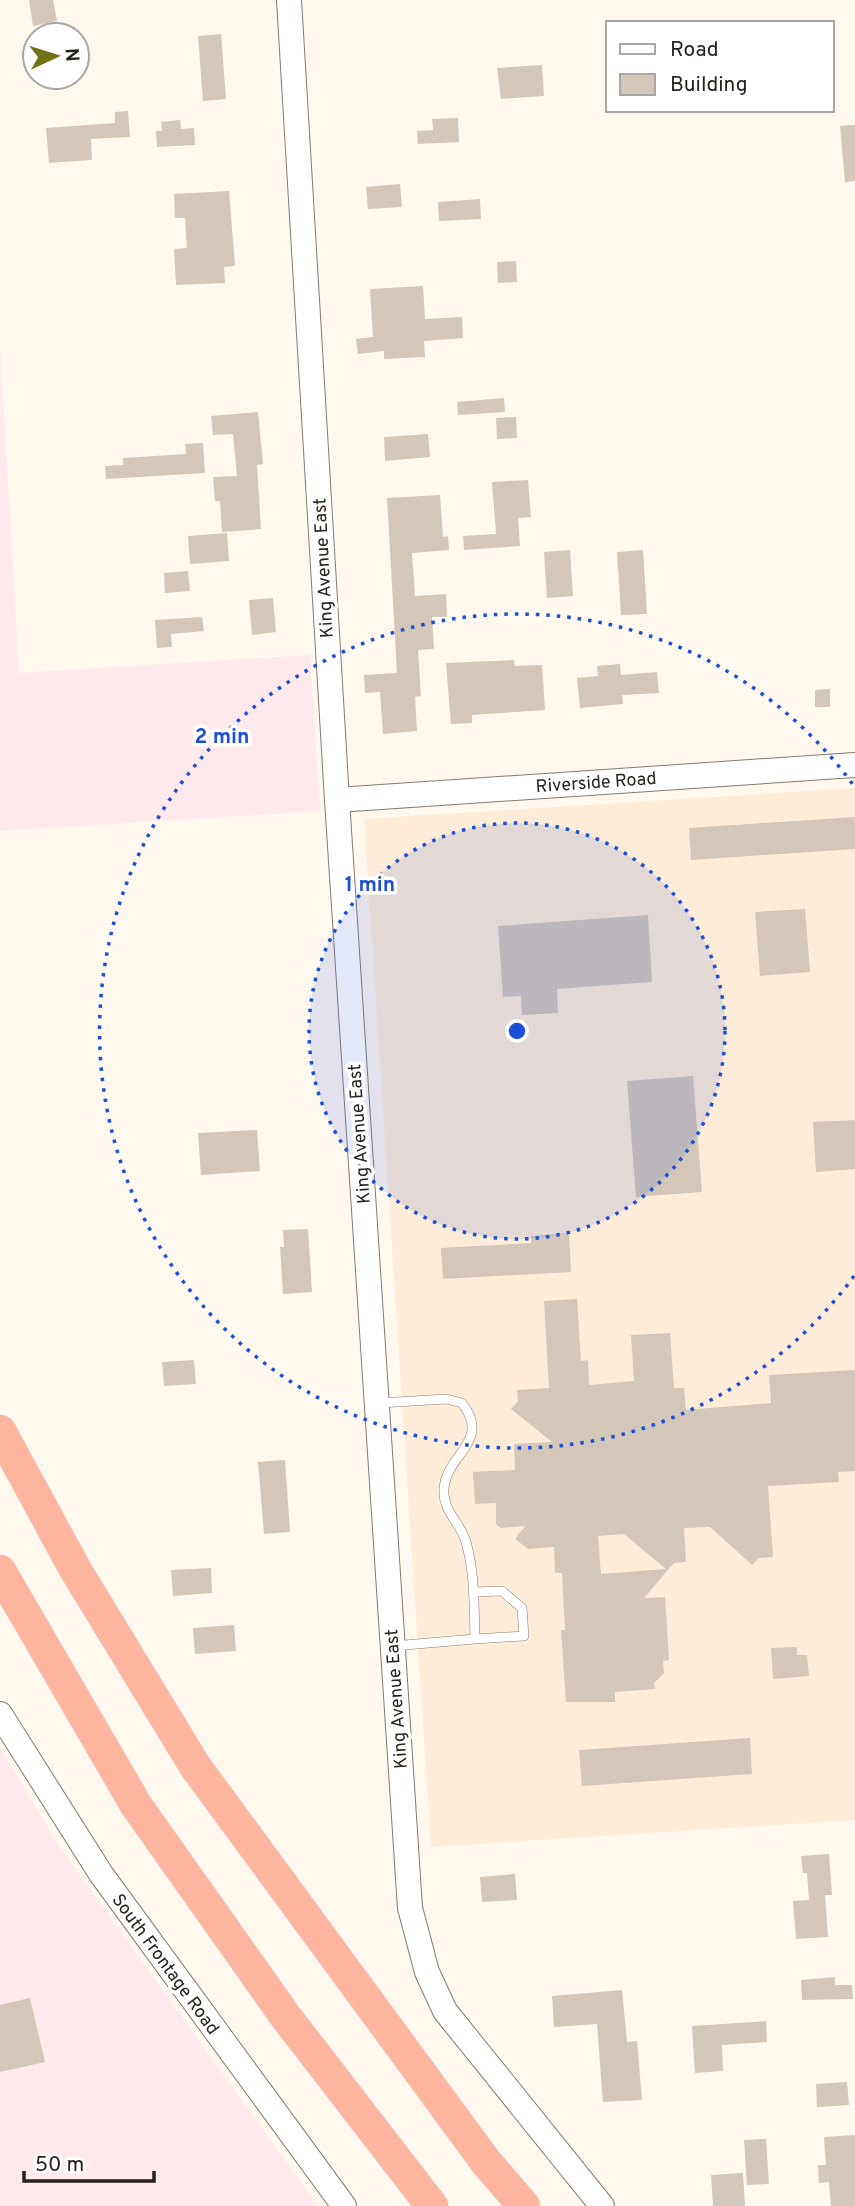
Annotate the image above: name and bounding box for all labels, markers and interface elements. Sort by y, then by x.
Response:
north arrow [21,21,91,91]
legend [606,21,834,112]
text: Road [670,37,719,64]
text: N [59,47,83,63]
text: Building [670,72,748,99]
street label: King Avenue East [309,497,340,638]
text: 2 min [195,724,249,751]
street label: Riverside Road [535,768,657,799]
text: 1 min [345,872,395,899]
centre of rings [505,1019,529,1043]
street label: King Avenue East [344,1063,377,1205]
street label: King Avenue East [381,1628,414,1770]
street label: South Frontage Road [106,1890,224,2040]
scale bar [24,2140,154,2184]
text: 50 m [35,2152,84,2179]

